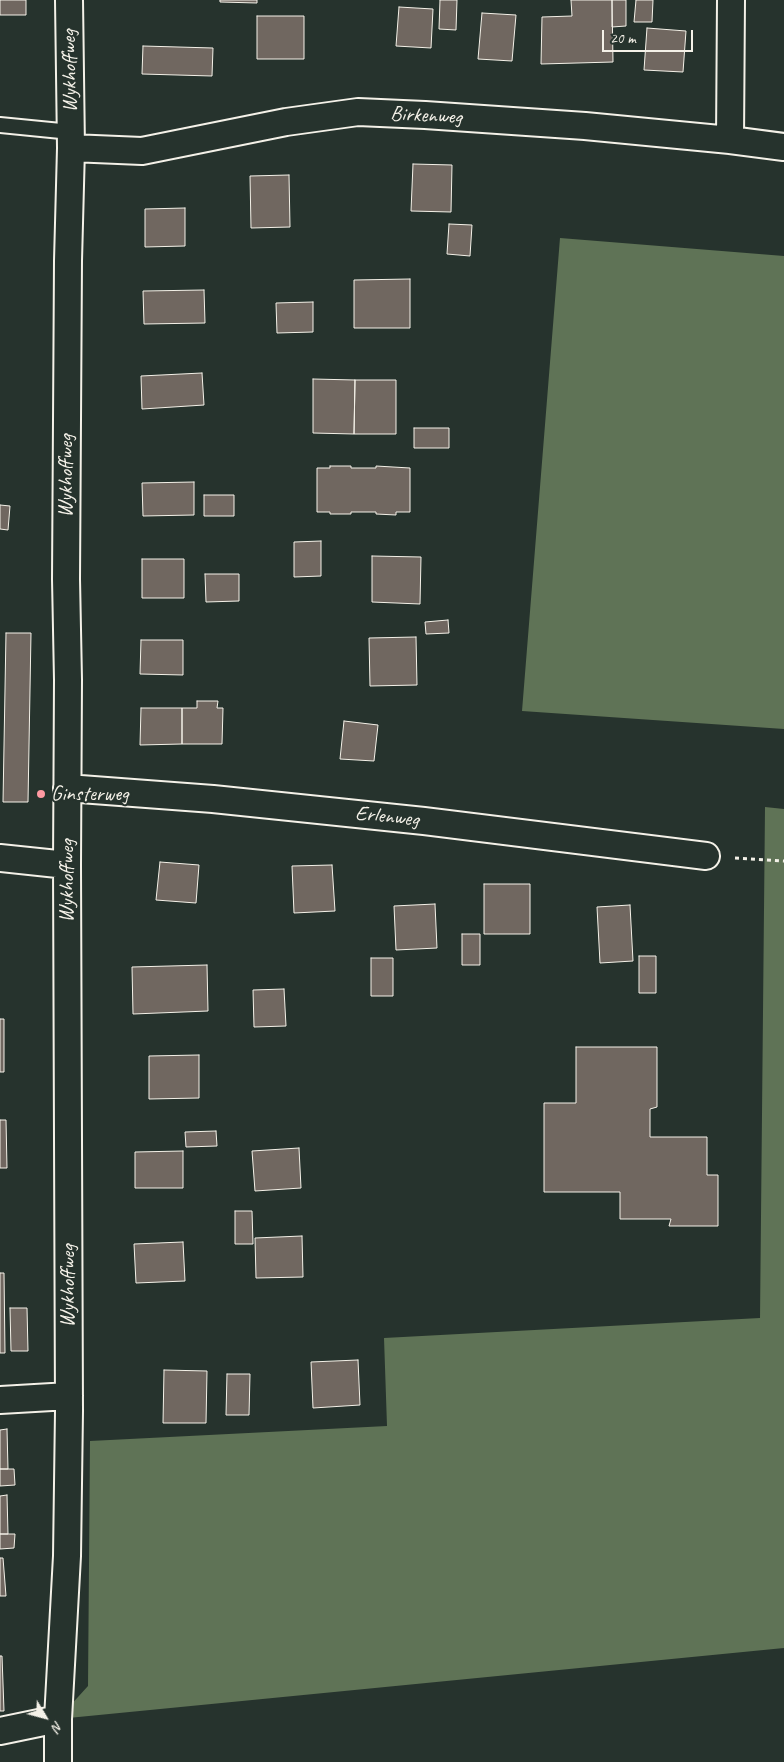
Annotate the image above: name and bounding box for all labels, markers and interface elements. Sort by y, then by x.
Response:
scale bar [604,20,695,52]
street label: Wykhoffweg [57,29,83,113]
text: 20 m [610,29,636,48]
street label: Birkenweg [390,102,462,130]
street label: Wykhoffweg [53,435,79,517]
place label: Ginsterweg [51,781,128,807]
marker: Ginsterweg [35,788,47,800]
street label: Erlenweg [354,801,420,833]
street label: Wykhoffweg [54,840,80,922]
street label: Wykhoffweg [55,1245,81,1327]
north arrow [20,1692,70,1742]
text: N [48,1718,67,1735]

